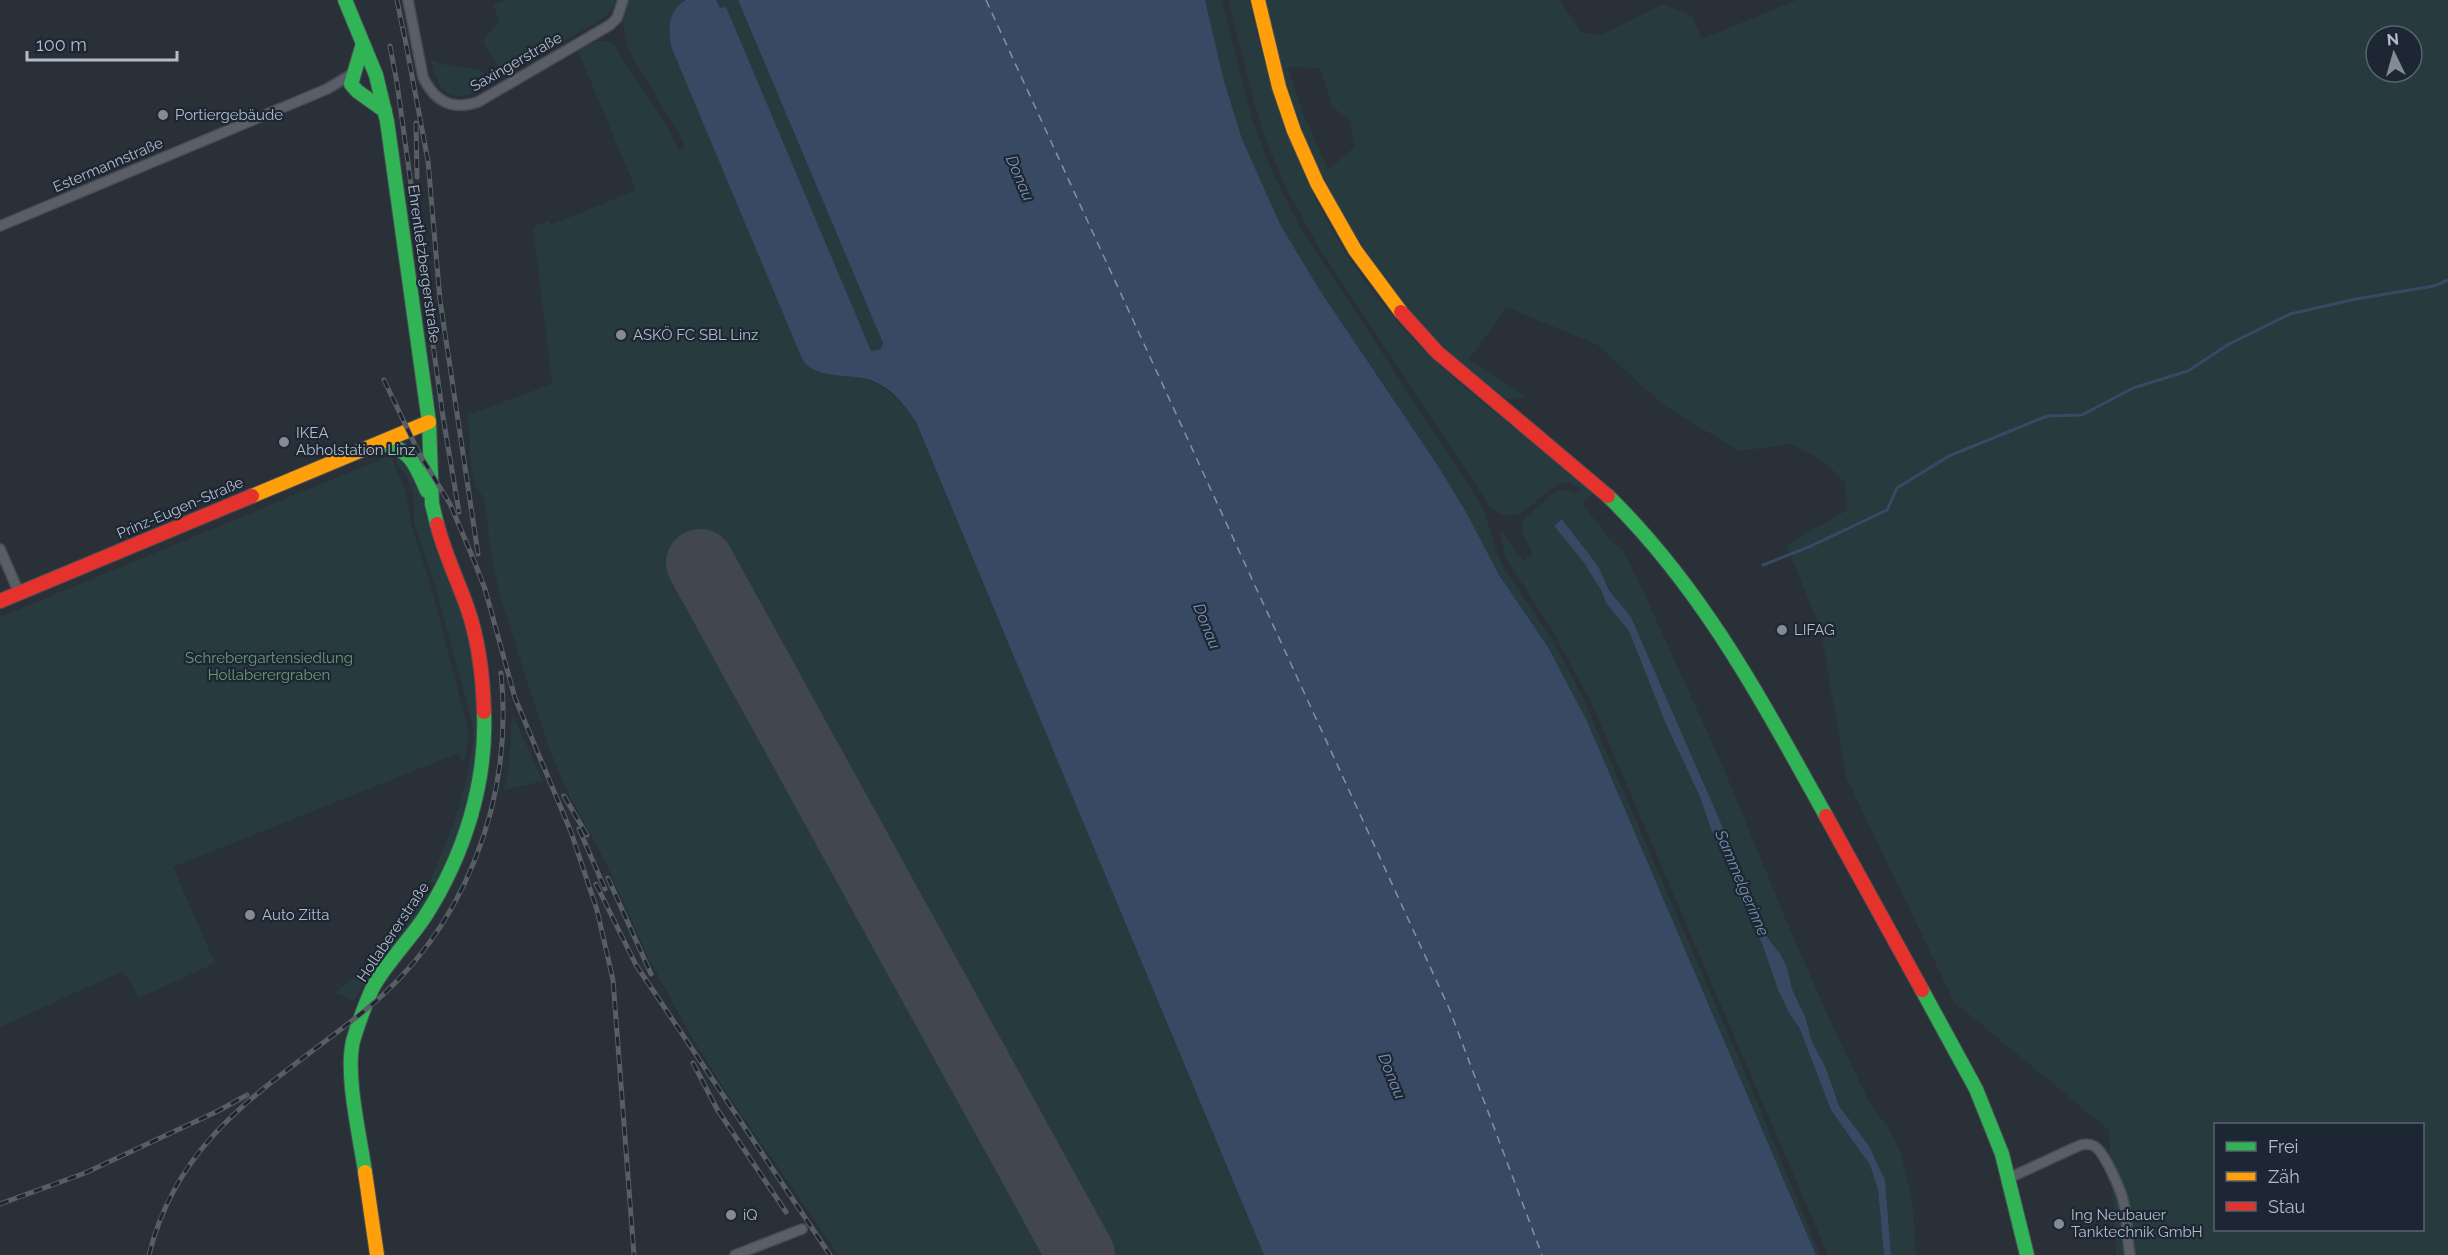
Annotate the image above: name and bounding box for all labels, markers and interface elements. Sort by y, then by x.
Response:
scale bar [27,24,177,62]
north arrow [2364,24,2424,84]
street label: Saxingerstraße [467,28,565,96]
text: N [2386,30,2400,50]
text: 100 m [36,34,87,55]
place label: Portiergebäude [175,106,283,124]
marker: Portiergebäude [156,108,170,122]
street label: Estermannstraße [50,134,166,196]
water label: Donau [1002,152,1038,204]
street label: Ehrentletzbergerstraße [404,184,444,345]
place label: ASKÖ FC SBL Linz [633,325,758,344]
marker: ASKÖ FC SBL Linz [614,328,628,342]
place label: IKEA Abholstation Linz [296,424,415,459]
marker: IKEA Abholstation Linz [277,435,291,449]
street label: Prinz-Eugen-Straße [114,473,246,543]
water label: Donau [1189,600,1225,652]
place label: LIFAG [1794,621,1835,639]
marker: LIFAG [1775,623,1789,637]
park label: Schrebergartensiedlung Hollaberergraben [185,649,353,684]
water label: Sammelgerinne [1711,826,1773,939]
street label: Hollabererstraße [353,879,433,985]
place label: Auto Zitta [262,906,329,924]
marker: Auto Zitta [243,908,257,922]
water label: Donau [1374,1050,1410,1102]
legend [2214,1123,2424,1231]
text: Frei [2268,1136,2298,1157]
text: Zäh [2268,1166,2300,1187]
text: Stau [2268,1196,2305,1217]
place label: iQ [743,1206,758,1224]
place label: Ing Neubauer Tanktechnik GmbH [2071,1206,2203,1241]
marker: iQ [724,1208,738,1222]
marker: Ing Neubauer Tanktechnik GmbH [2052,1217,2066,1231]

